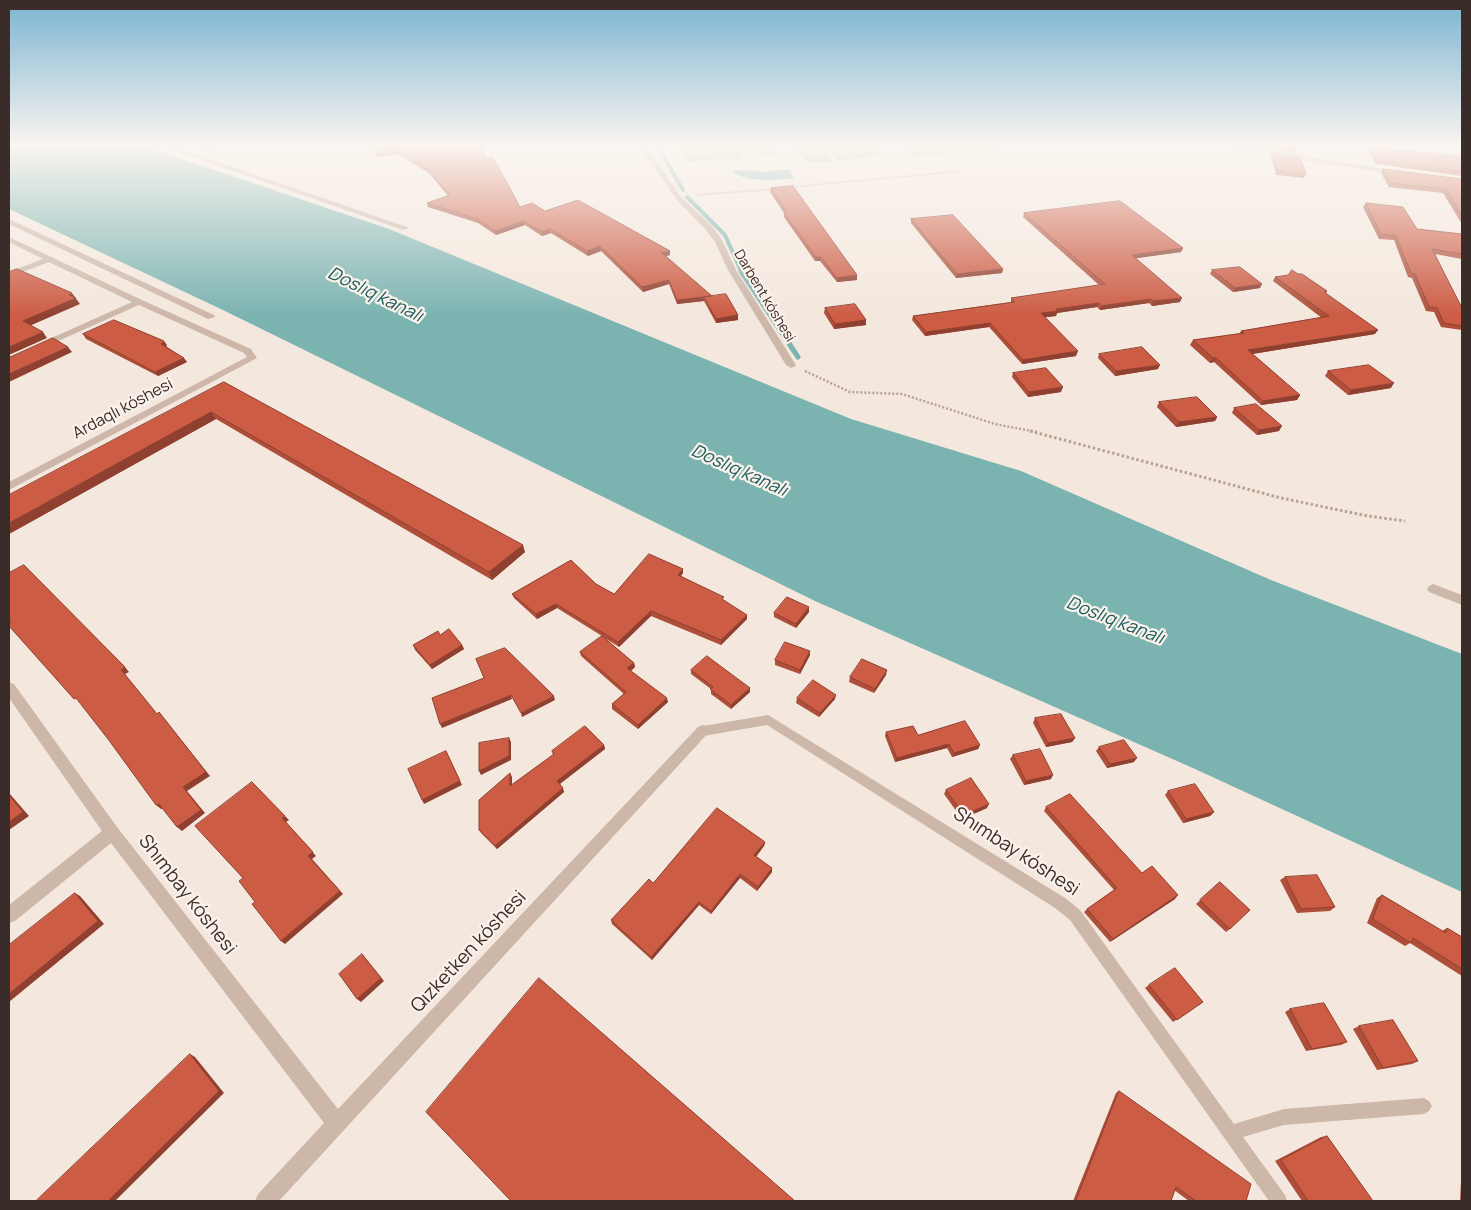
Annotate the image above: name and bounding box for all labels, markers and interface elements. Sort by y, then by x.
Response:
street label: Darbent kóshesi [730,247,798,345]
water label: Doslıq kanalı [324,263,426,327]
street label: Ardaqlı kóshesi [70,375,176,443]
water label: Doslıq kanalı [688,440,790,502]
water label: Doslıq kanalı [1063,592,1167,650]
street label: Shımbay kóshesi [949,803,1083,901]
street label: Shımbay kóshesi [133,831,241,959]
street label: Qızketken kóshesi [407,886,531,1018]

